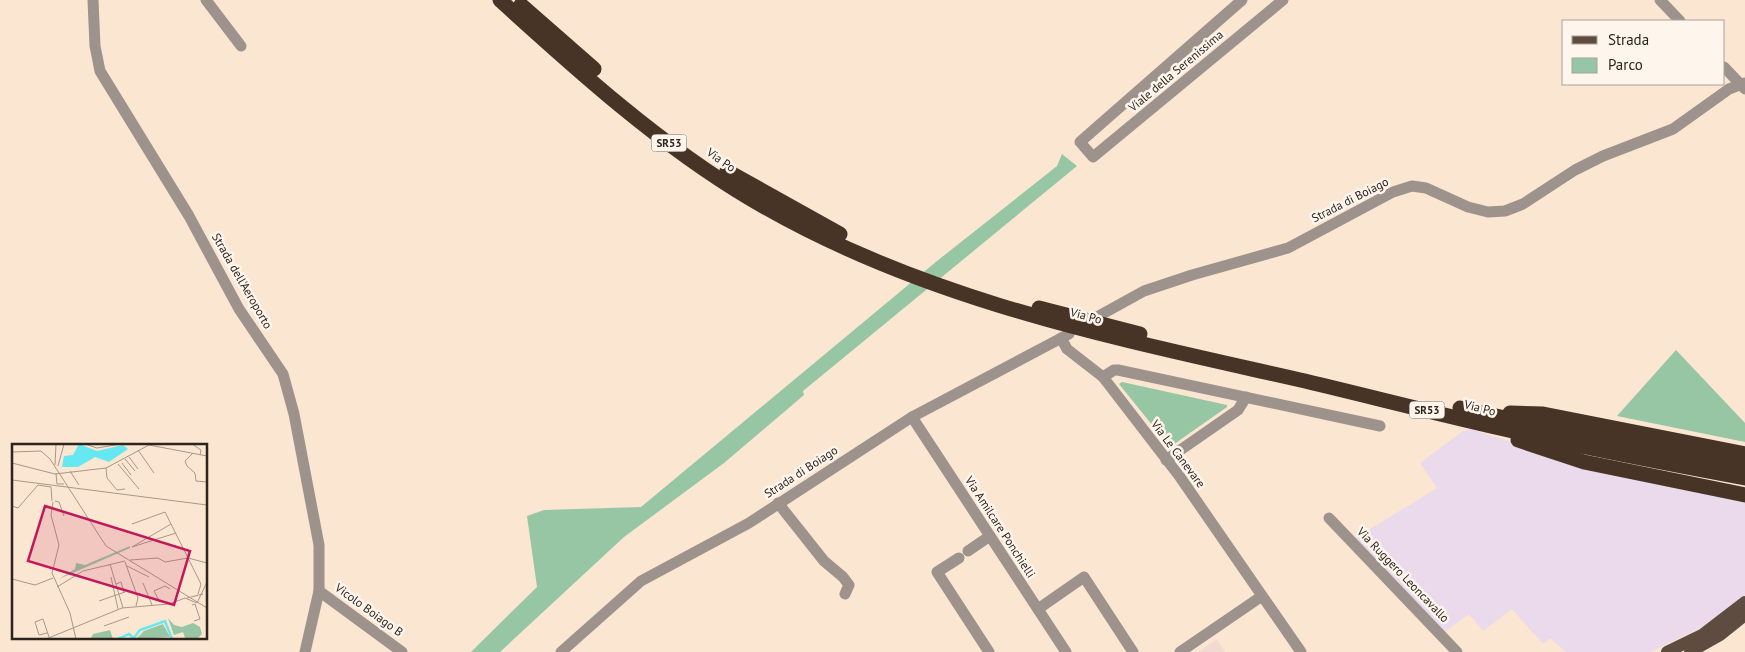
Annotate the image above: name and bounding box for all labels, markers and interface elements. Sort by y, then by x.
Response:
legend [1562,20,1725,85]
street label: Viale della Serenissima [1125,27,1226,115]
text: Strada [1608,30,1649,49]
text: Parco [1608,55,1643,74]
road number: SR53 [652,134,686,152]
street label: Via Po [703,144,739,175]
street label: Strada di Boiago [1309,174,1391,225]
street label: Strada dell'Aeroporto [209,230,276,331]
street label: Via Po [1068,304,1103,327]
street label: Via Po [1462,396,1497,419]
road number: SR53 [1410,402,1444,418]
street label: Via Le Canevare [1147,416,1209,491]
street label: Strada di Boiago [761,442,840,501]
inset map [12,444,208,640]
street label: Via Amilcare Ponchielli [961,472,1039,580]
street label: Via Ruggero Leoncavallo [1353,523,1453,625]
street label: Vicolo Boiago B [332,579,406,639]

